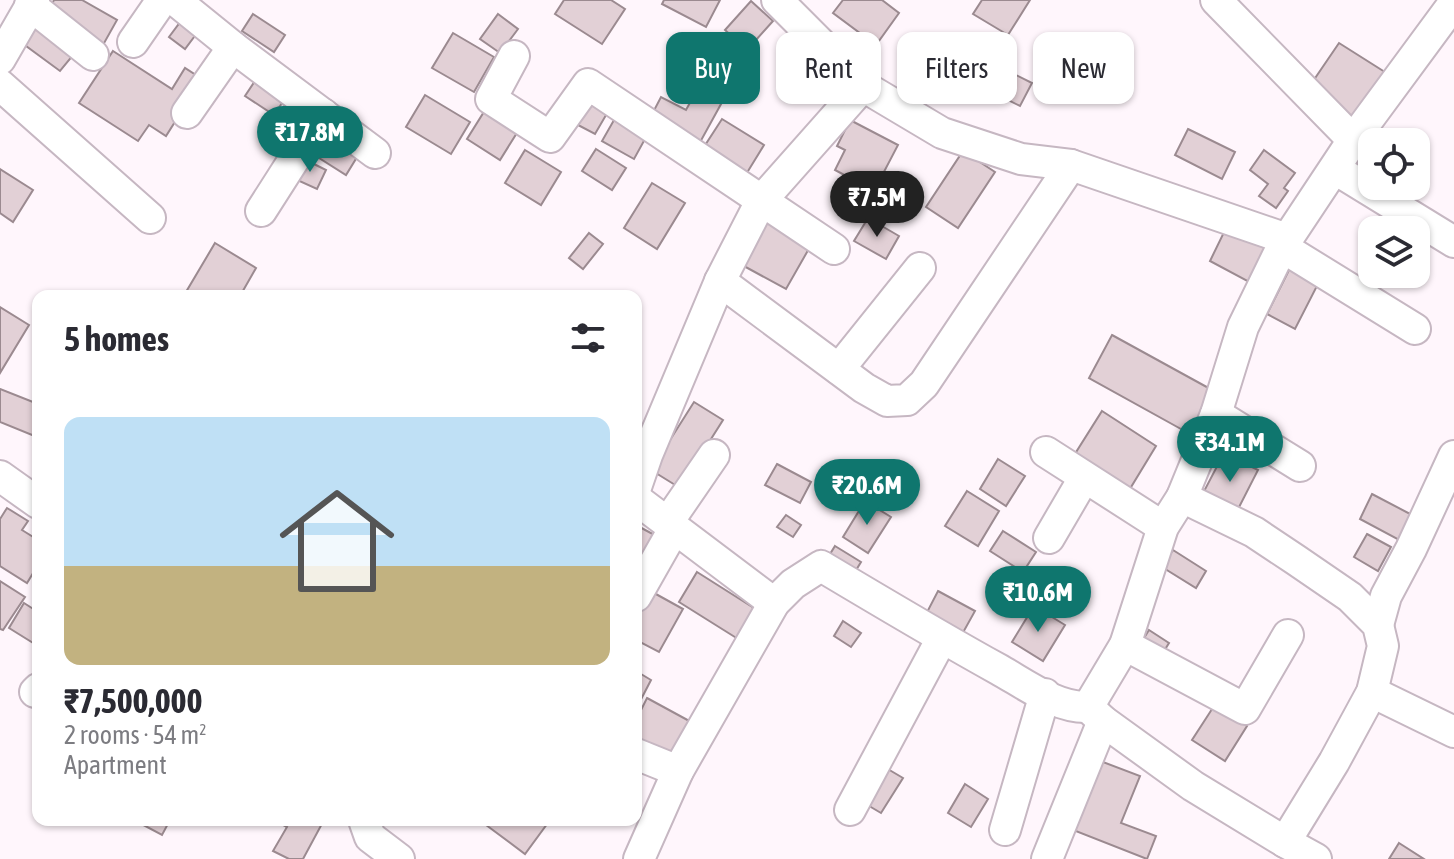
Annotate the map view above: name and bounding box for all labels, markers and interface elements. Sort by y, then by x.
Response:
chip: Buy [666,32,760,104]
chip: Rent [776,32,881,104]
chip: Filters [897,32,1017,104]
chip: New [1033,32,1134,104]
pin: ₹17.8M [245,106,375,174]
text: ₹17.8M [275,117,345,147]
map controls [1358,128,1430,288]
button: locate [1358,128,1430,200]
pin: ₹7.5M [821,171,933,239]
text: ₹7.5M [848,182,906,212]
button: layers [1358,216,1430,288]
icon: filters [566,316,610,360]
text: 5 homes [64,319,169,358]
pin: ₹34.1M [1165,416,1295,484]
text: ₹34.1M [1195,427,1265,457]
pin: ₹20.6M [802,459,932,527]
icon: home [265,469,409,613]
text: ₹20.6M [832,470,902,500]
pin: ₹10.6M [973,566,1103,634]
text: ₹10.6M [1003,577,1073,607]
text: ₹7,500,000 [64,681,203,720]
text: 2 rooms · 54 m² [64,720,206,750]
text: Apartment [64,750,167,780]

